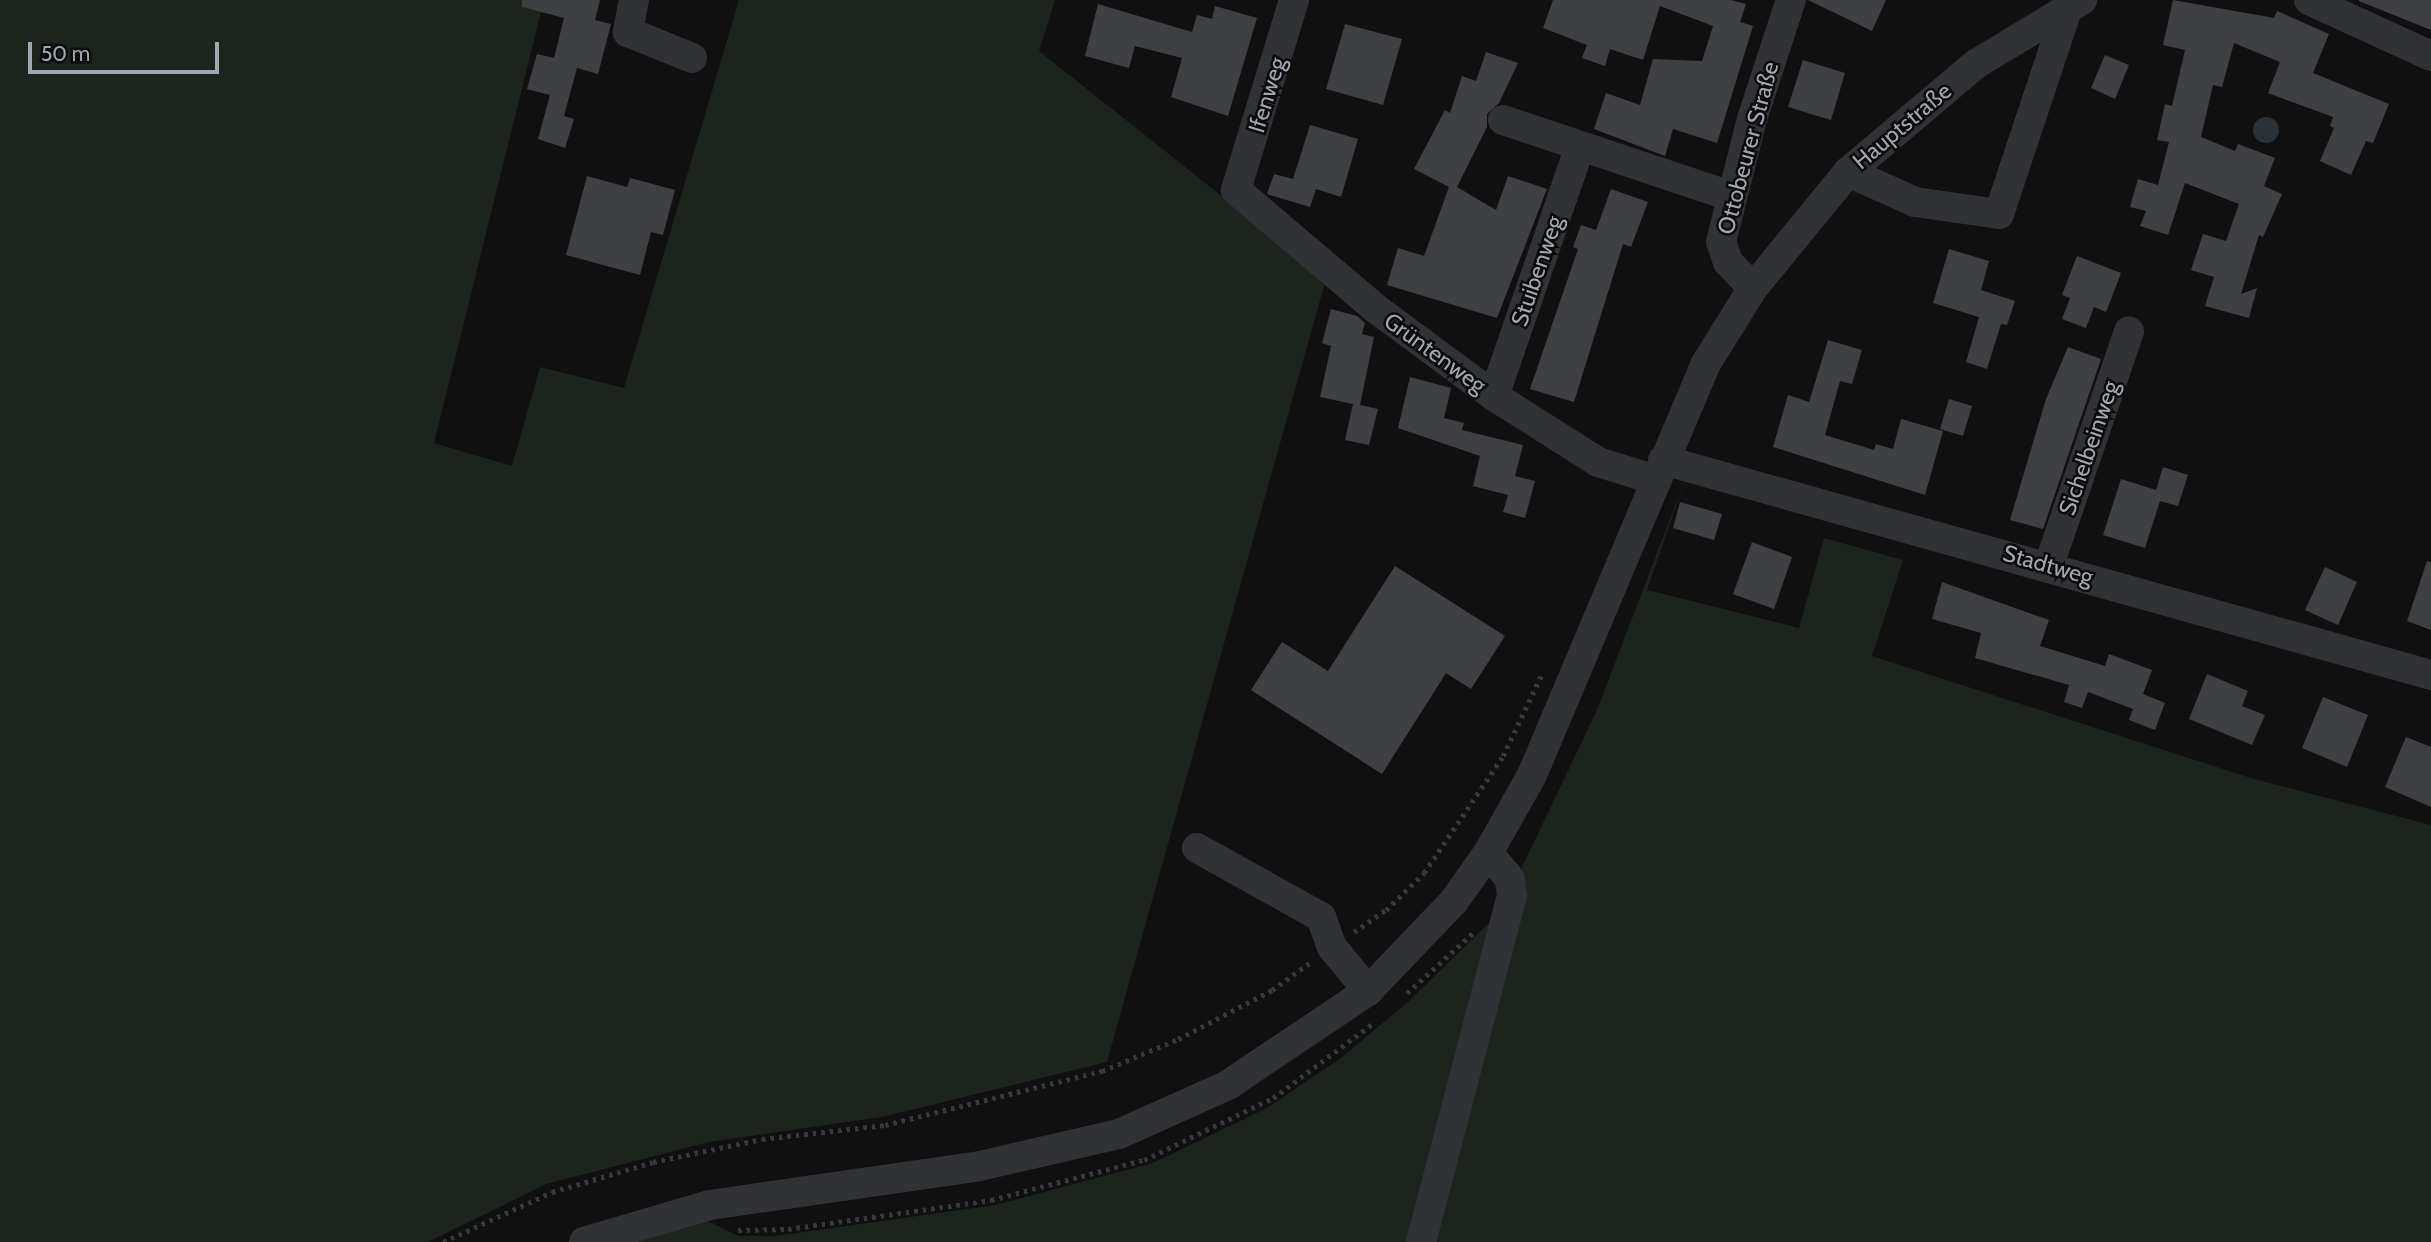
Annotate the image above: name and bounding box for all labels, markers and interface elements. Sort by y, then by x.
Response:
scale bar [32,28,222,72]
text: 50 m [41,41,90,66]
street label: Ifenweg [1243,54,1291,136]
street label: Ottobeurer Straße [1712,59,1784,237]
street label: Hauptstraße [1847,77,1957,175]
street label: Stuibenweg [1505,212,1569,330]
street label: Grüntenweg [1379,307,1491,399]
street label: Sichelbeinweg [2053,377,2125,519]
street label: Stadtweg [2000,539,2096,591]

